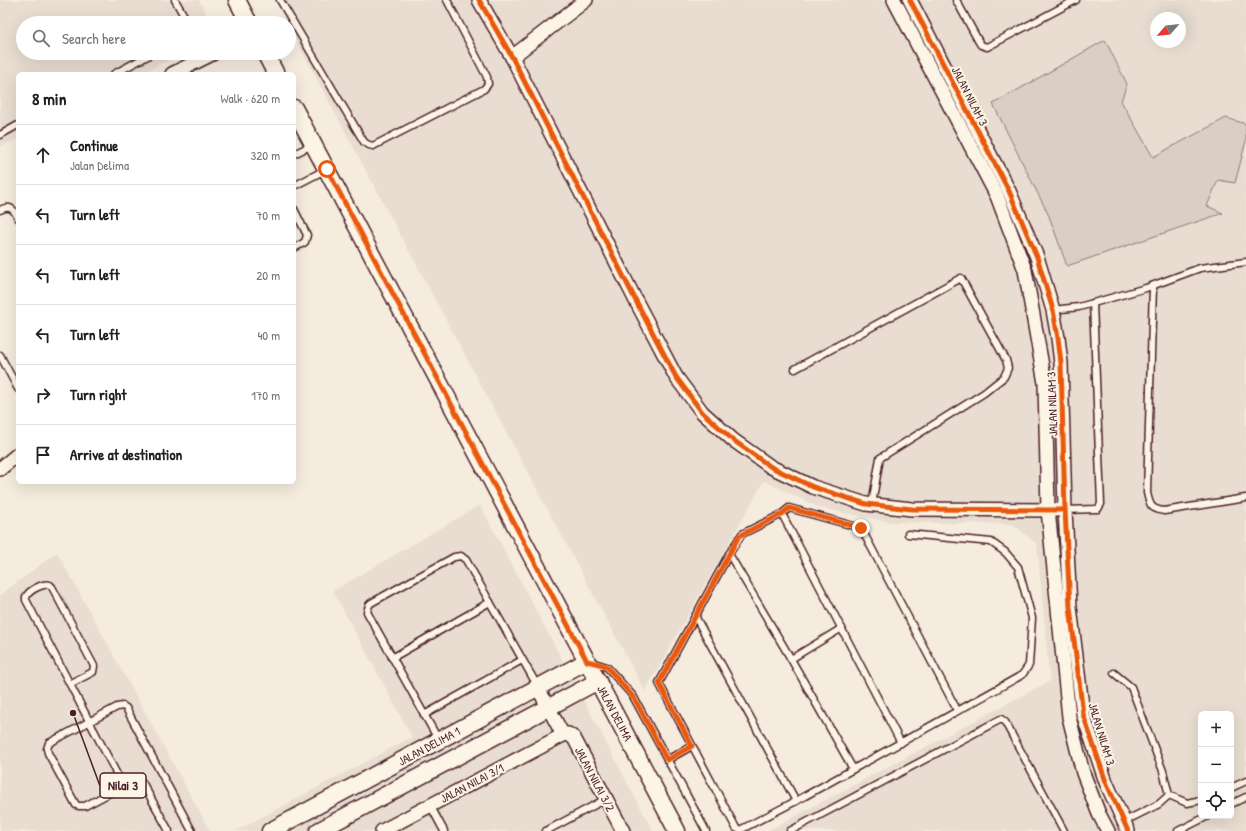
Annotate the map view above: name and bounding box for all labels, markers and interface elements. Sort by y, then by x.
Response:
north arrow [1150,12,1186,48]
search box [16,16,296,60]
icon: search [30,27,52,49]
text: Search here [62,28,126,49]
street label: JALAN NILAM 3 [948,63,992,129]
text: 8 min [32,87,66,110]
text: Walk · 620 m [221,89,280,107]
text: Continue [70,135,118,156]
icon: ahead [32,144,54,166]
text: 320 m [250,146,280,164]
text: Jalan Delima [70,156,129,174]
route start [318,160,336,178]
icon: left [32,204,54,226]
text: Turn left [70,204,120,225]
text: 70 m [256,206,280,224]
icon: left [32,264,54,286]
text: Turn left [70,264,120,285]
text: 20 m [256,266,280,284]
icon: left [32,324,54,346]
text: Turn left [70,324,120,345]
text: 40 m [257,326,280,344]
street label: JALAN NILAM 3 [1042,371,1062,437]
icon: right [32,384,54,406]
text: Turn right [70,384,126,405]
text: 170 m [251,386,280,404]
icon: arrive [32,444,54,466]
text: Arrive at destination [70,444,182,465]
route end [852,519,870,537]
street label: JALAN DELIMA [593,682,637,744]
street label: JALAN NILAM 3 [1084,701,1120,767]
map controls [1198,711,1234,819]
button: + [1198,711,1234,747]
street label: JALAN DELIMA 1 [395,722,463,770]
street label: JALAN NILAI 3/2 [571,744,619,815]
button: − [1198,747,1234,783]
street label: JALAN NILAI 3/1 [437,759,507,807]
callout: Nilai 3 [100,773,146,798]
text: Nilai 3 [108,776,138,794]
button: locate [1198,783,1234,819]

